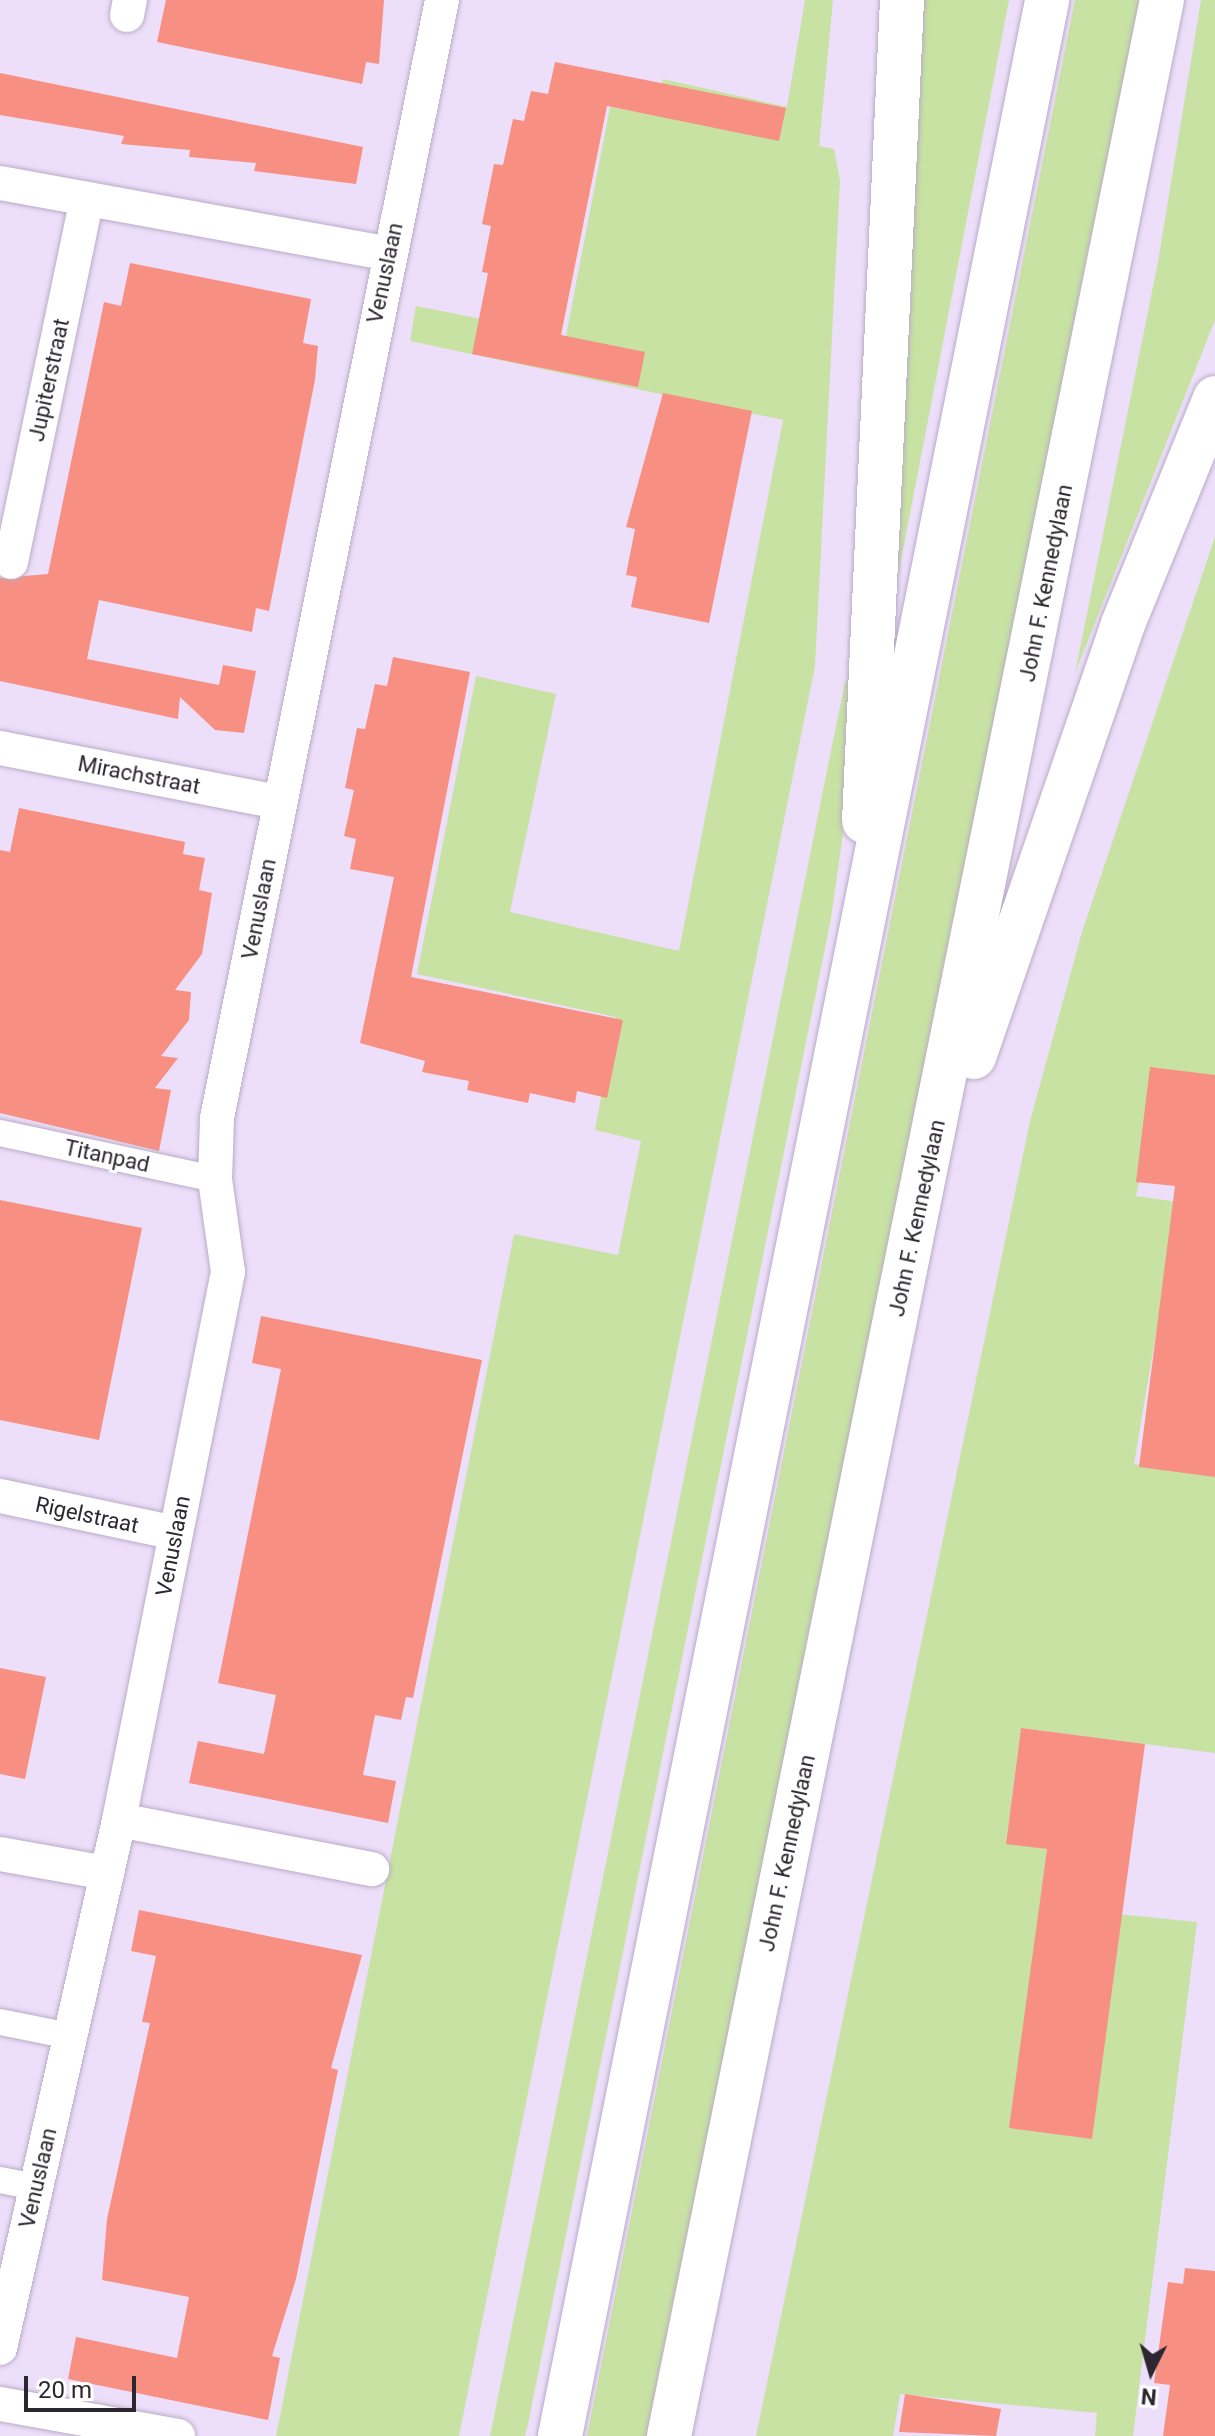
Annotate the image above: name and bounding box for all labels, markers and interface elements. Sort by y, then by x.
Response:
street label: Venuslaan [361,220,409,326]
street label: Jupiterstraat [23,316,75,444]
street label: John F. Kennedylaan [1014,482,1078,684]
street label: Mirachstraat [76,750,202,800]
street label: Venuslaan [236,856,282,962]
street label: John F. Kennedylaan [883,1117,951,1319]
street label: Titanpad [62,1134,152,1178]
street label: Rigelstraat [33,1491,141,1539]
street label: Venuslaan [150,1493,196,1599]
street label: John F. Kennedylaan [753,1752,821,1954]
street label: Venuslaan [14,2125,62,2231]
north arrow [1111,2332,1191,2412]
scale bar [28,2360,140,2410]
text: 20 m [38,2376,92,2404]
text: N [1140,2383,1158,2410]

